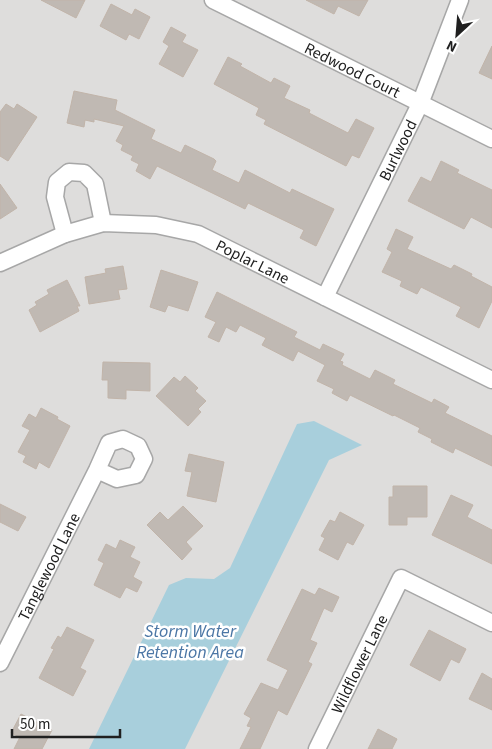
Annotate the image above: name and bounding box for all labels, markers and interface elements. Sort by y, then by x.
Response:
north arrow [432,10,482,60]
text: N [443,35,460,57]
street label: Redwood Court [301,37,404,104]
street label: Burlwood [374,116,423,185]
street label: Poplar Lane [212,235,293,290]
street label: Tanglewood Lane [13,509,86,625]
street label: Wildflower Lane [326,611,393,717]
water label: Storm Water Retention Area [136,619,244,665]
scale bar [12,706,120,738]
text: 50 m [20,714,50,735]

